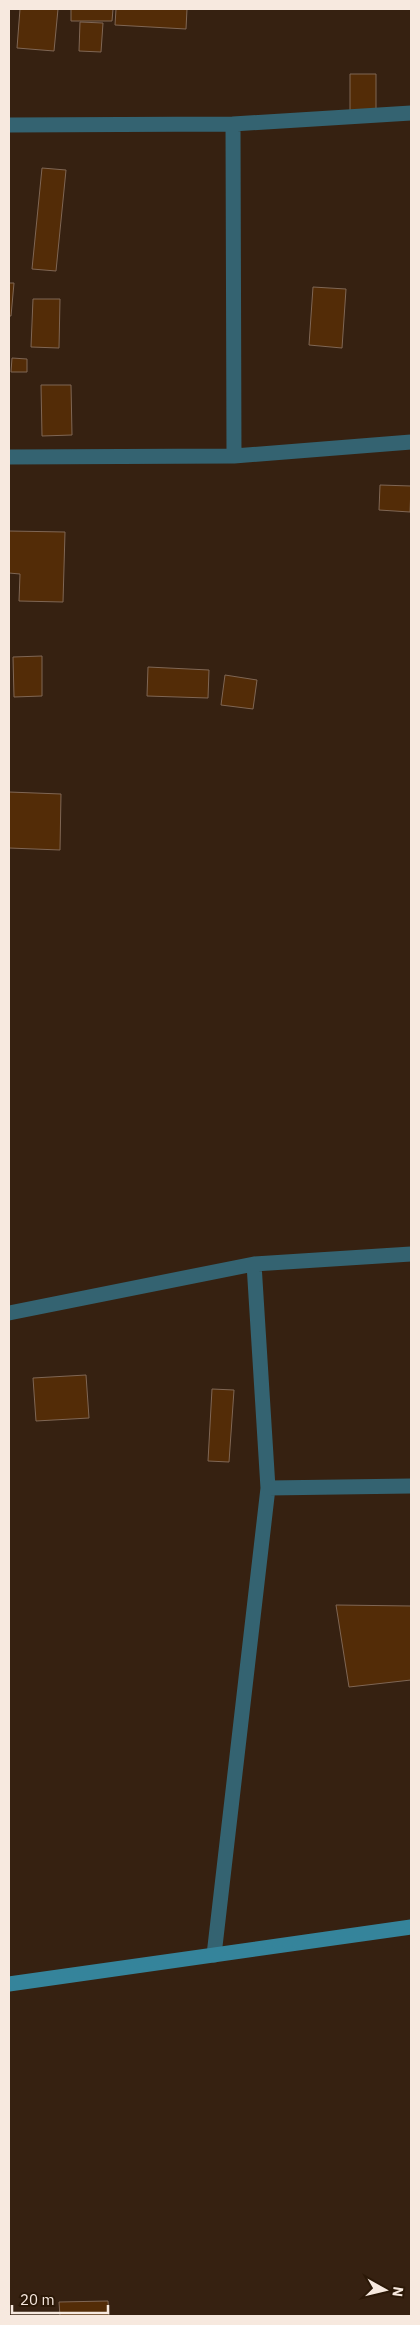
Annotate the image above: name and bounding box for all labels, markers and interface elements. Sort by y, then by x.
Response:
north arrow [360,2265,410,2315]
scale bar [12,2282,109,2314]
text: N [388,2286,407,2298]
text: 20 m [20,2290,55,2309]

